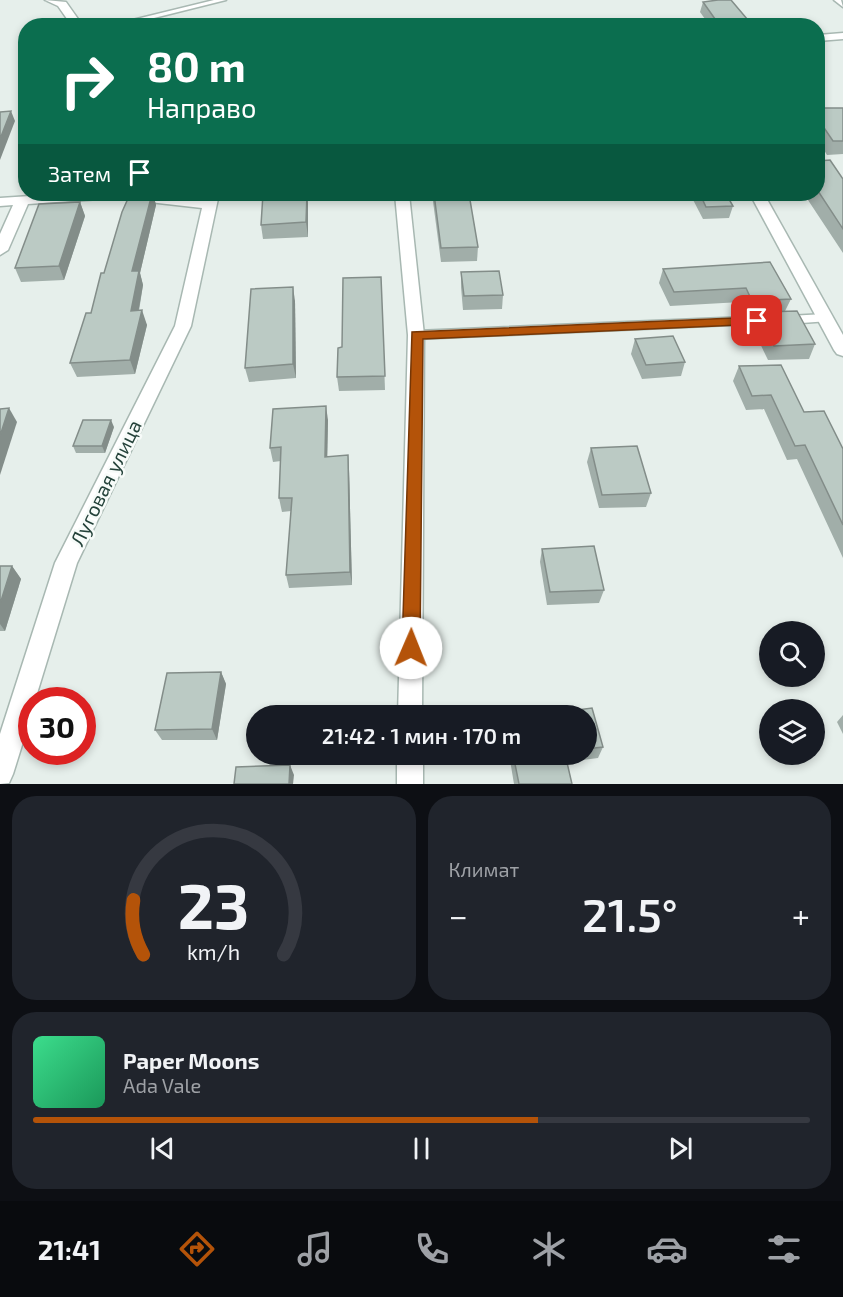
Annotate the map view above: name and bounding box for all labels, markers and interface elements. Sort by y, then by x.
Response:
text: 80 m [147,40,246,90]
icon: right [48,42,126,120]
text: Направо [147,91,256,123]
icon: arrive [123,156,156,189]
text: Затем [48,160,111,186]
pin [731,295,782,346]
icon: arrive [740,304,773,337]
street label: Луговая улица [64,416,147,550]
position arrow [379,616,443,680]
map controls [759,621,825,765]
button: search [759,621,825,687]
speed limit sign: 30 [18,687,96,765]
button: layers [759,699,825,765]
text: 21:42 · 1 мин · 170 m [322,722,521,748]
text: Климат [449,857,519,881]
text: 23 [178,867,250,942]
text: 21.5° [582,887,678,941]
text: − [449,895,468,935]
text: + [792,895,810,935]
text: km/h [187,939,240,964]
text: Paper Moons [123,1047,259,1073]
text: Ada Vale [123,1073,201,1097]
icon: previous [146,1132,179,1165]
icon: pause [405,1132,438,1165]
icon: next [664,1132,697,1165]
icon: directions [176,1228,218,1270]
icon: music [294,1228,336,1270]
icon: phone [411,1228,453,1270]
icon: climate [528,1228,570,1270]
icon: car [646,1228,688,1270]
icon: filters [763,1228,805,1270]
text: 21:41 [38,1233,101,1265]

